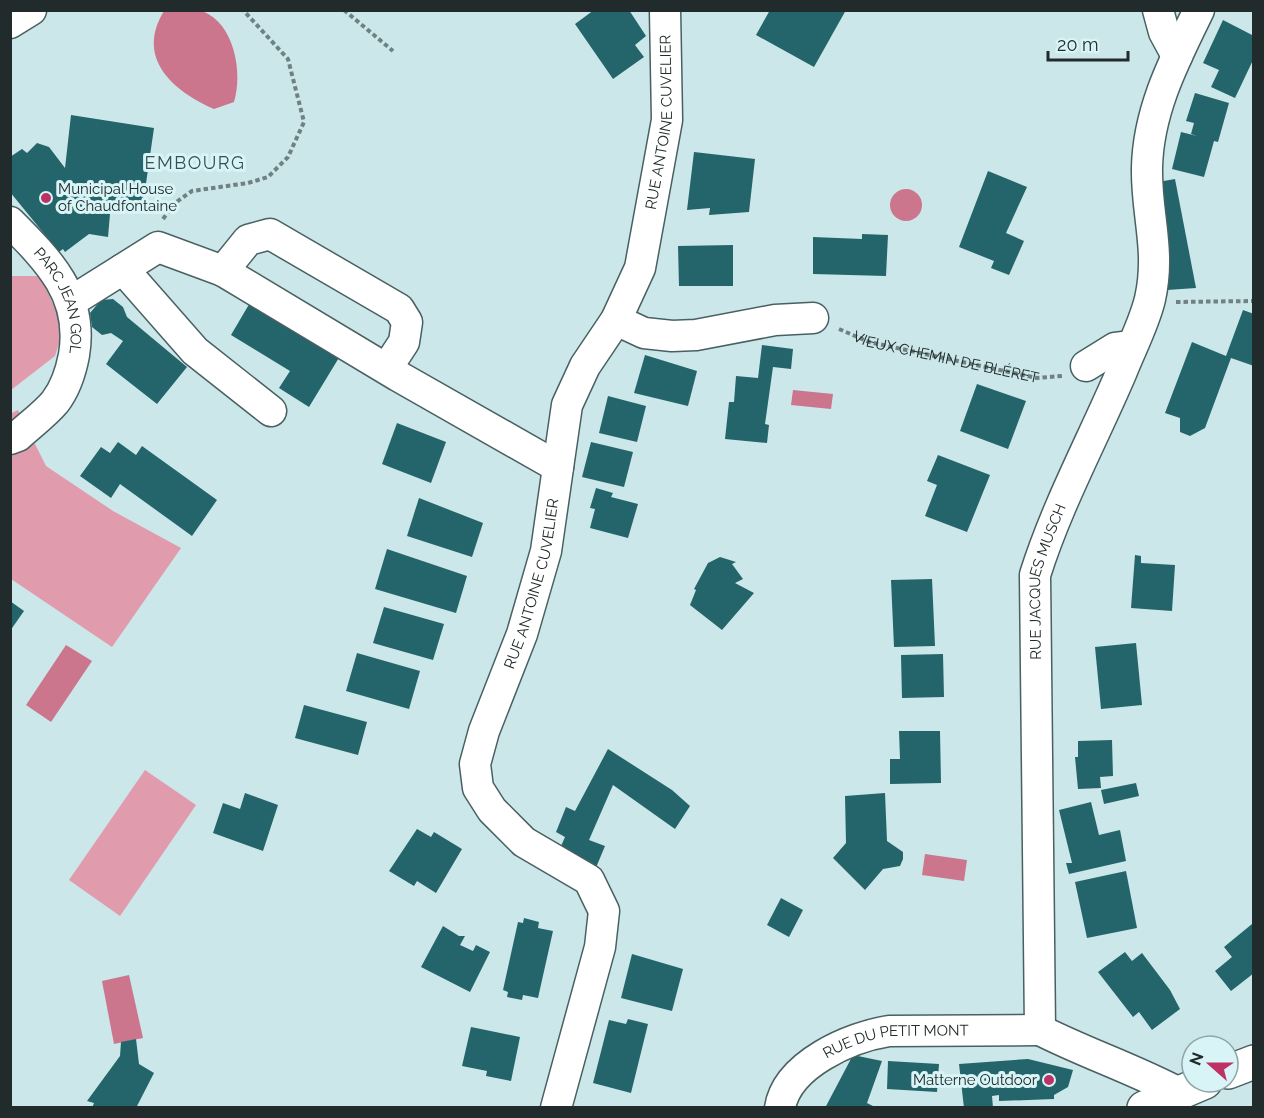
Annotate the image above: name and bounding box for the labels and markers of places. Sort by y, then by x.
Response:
place label: Municipal House of Chaudfontaine [58,180,177,215]
marker: Municipal House of Chaudfontaine [39,191,53,205]
place label: Matterne Outdoor [913,1071,1038,1089]
marker: Matterne Outdoor [1042,1073,1056,1087]

